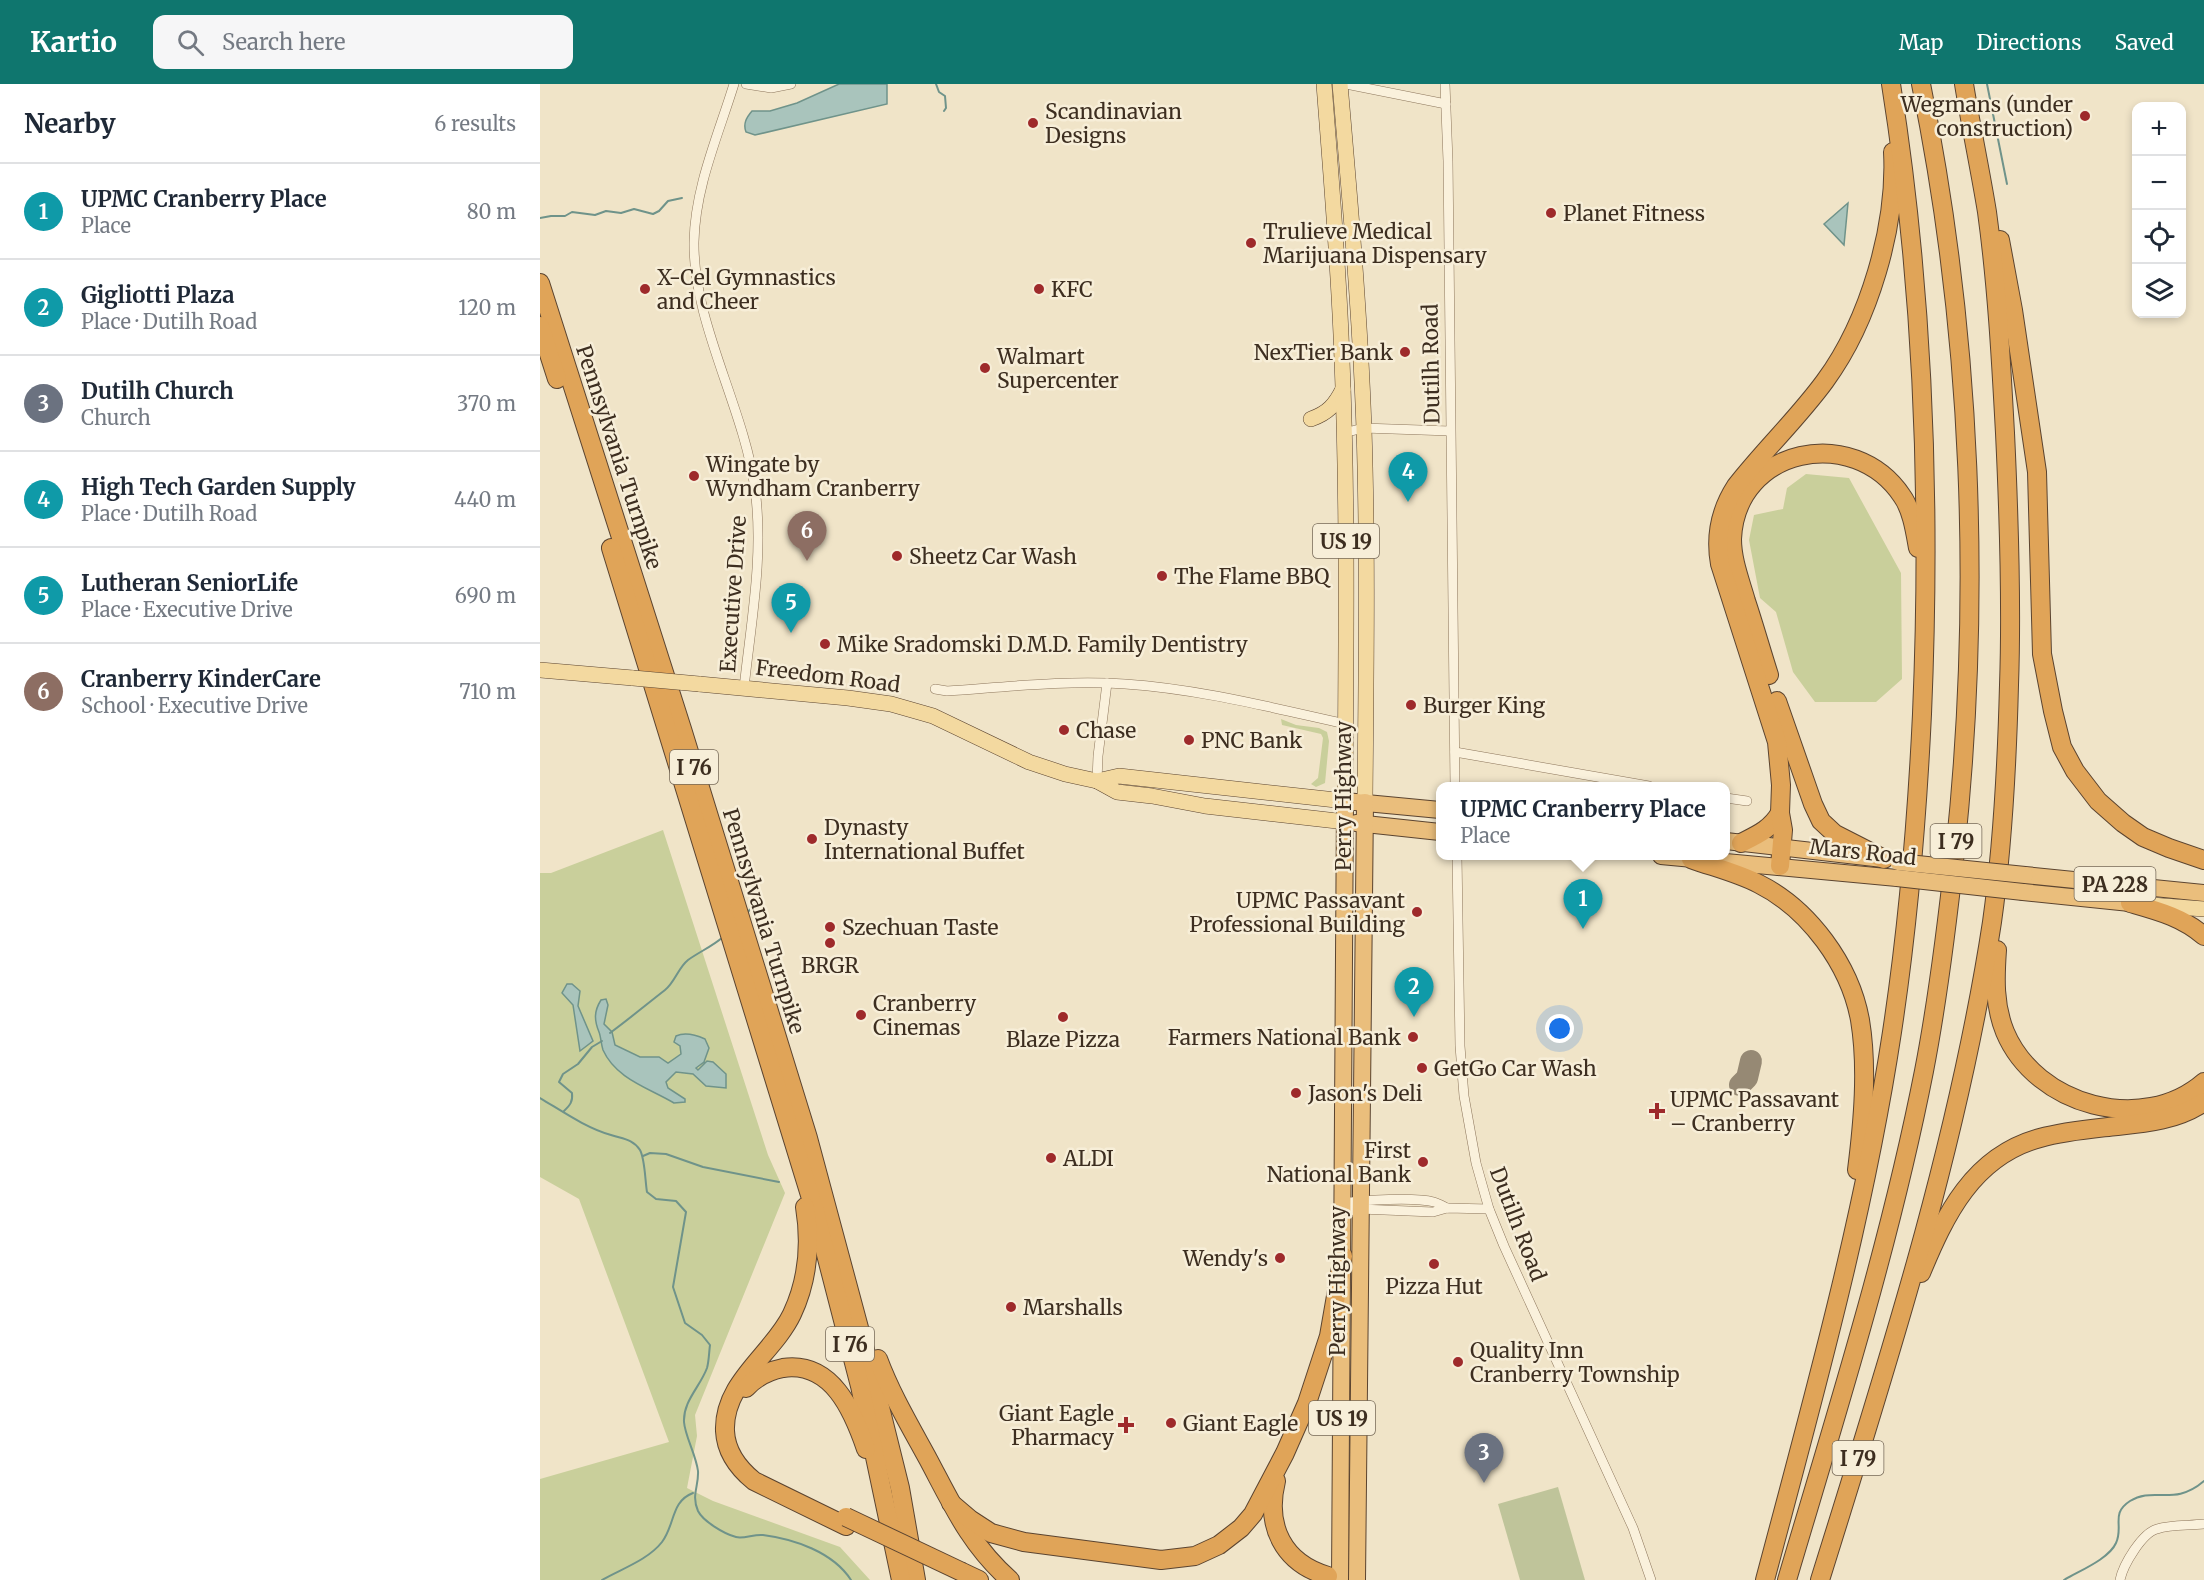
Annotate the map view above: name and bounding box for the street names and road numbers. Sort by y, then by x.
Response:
street label: Dutilh Road [1416,303,1446,424]
street label: Pennsylvania Turnpike [570,342,668,573]
street label: Executive Drive [714,514,752,674]
road number: US 19 [1313,524,1379,558]
street label: Freedom Road [754,654,902,698]
street label: Perry Highway [1330,720,1357,871]
road number: I 76 [670,750,718,784]
street label: Pennsylvania Turnpike [717,805,811,1037]
road number: I 79 [1930,824,1982,858]
street label: Mars Road [1808,833,1918,871]
road number: PA 228 [2074,867,2156,901]
street label: Dutilh Road [1484,1163,1552,1285]
street label: Perry Highway [1324,1205,1351,1356]
road number: I 76 [826,1327,874,1361]
road number: US 19 [1309,1401,1375,1435]
road number: I 79 [1832,1441,1884,1475]

